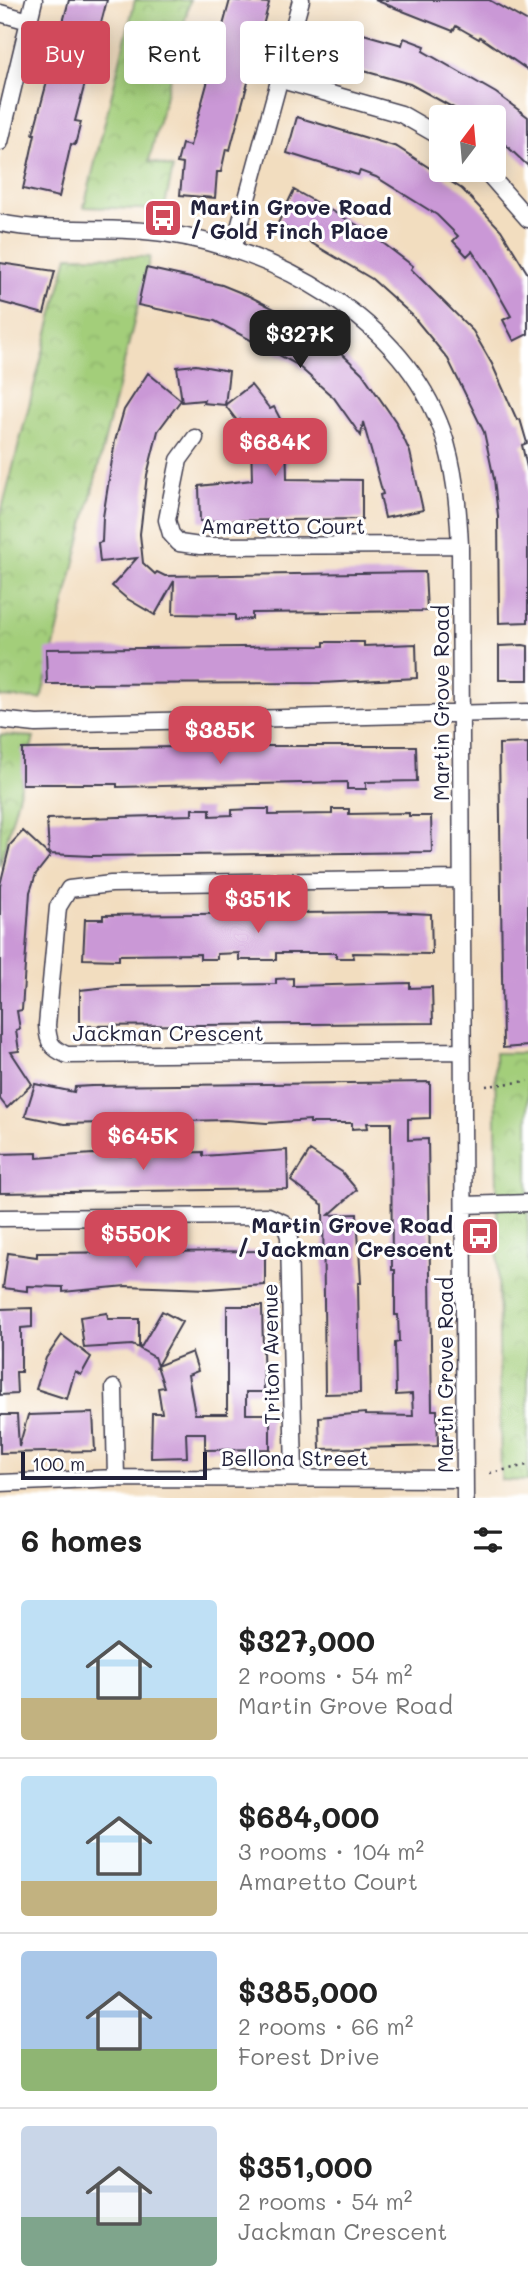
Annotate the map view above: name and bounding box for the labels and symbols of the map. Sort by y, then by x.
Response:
north arrow [429,105,506,182]
place label: Martin Grove Road / Gold Finch Place [190,193,392,244]
bus stop icon: Martin Grove Road / Gold Finch Place [142,197,184,239]
pin: $327K [251,310,349,370]
pin: $684K [226,419,324,478]
street label: Amaretto Court [201,512,365,539]
street label: Martin Grove Road [427,605,454,801]
pin: $385K [171,706,269,766]
pin: $351K [209,876,307,935]
street label: Jackman Crescent [72,1019,264,1046]
pin: $645K [94,1112,192,1172]
pin: $550K [87,1210,185,1270]
place label: Martin Grove Road / Jackman Crescent [237,1211,453,1262]
bus stop icon: Martin Grove Road / Jackman Crescent [459,1215,501,1257]
street label: Martin Grove Road [431,1277,458,1473]
street label: Triton Avenue [255,1283,285,1425]
street label: Bellona Street [221,1444,369,1471]
scale bar [21,1449,206,1481]

